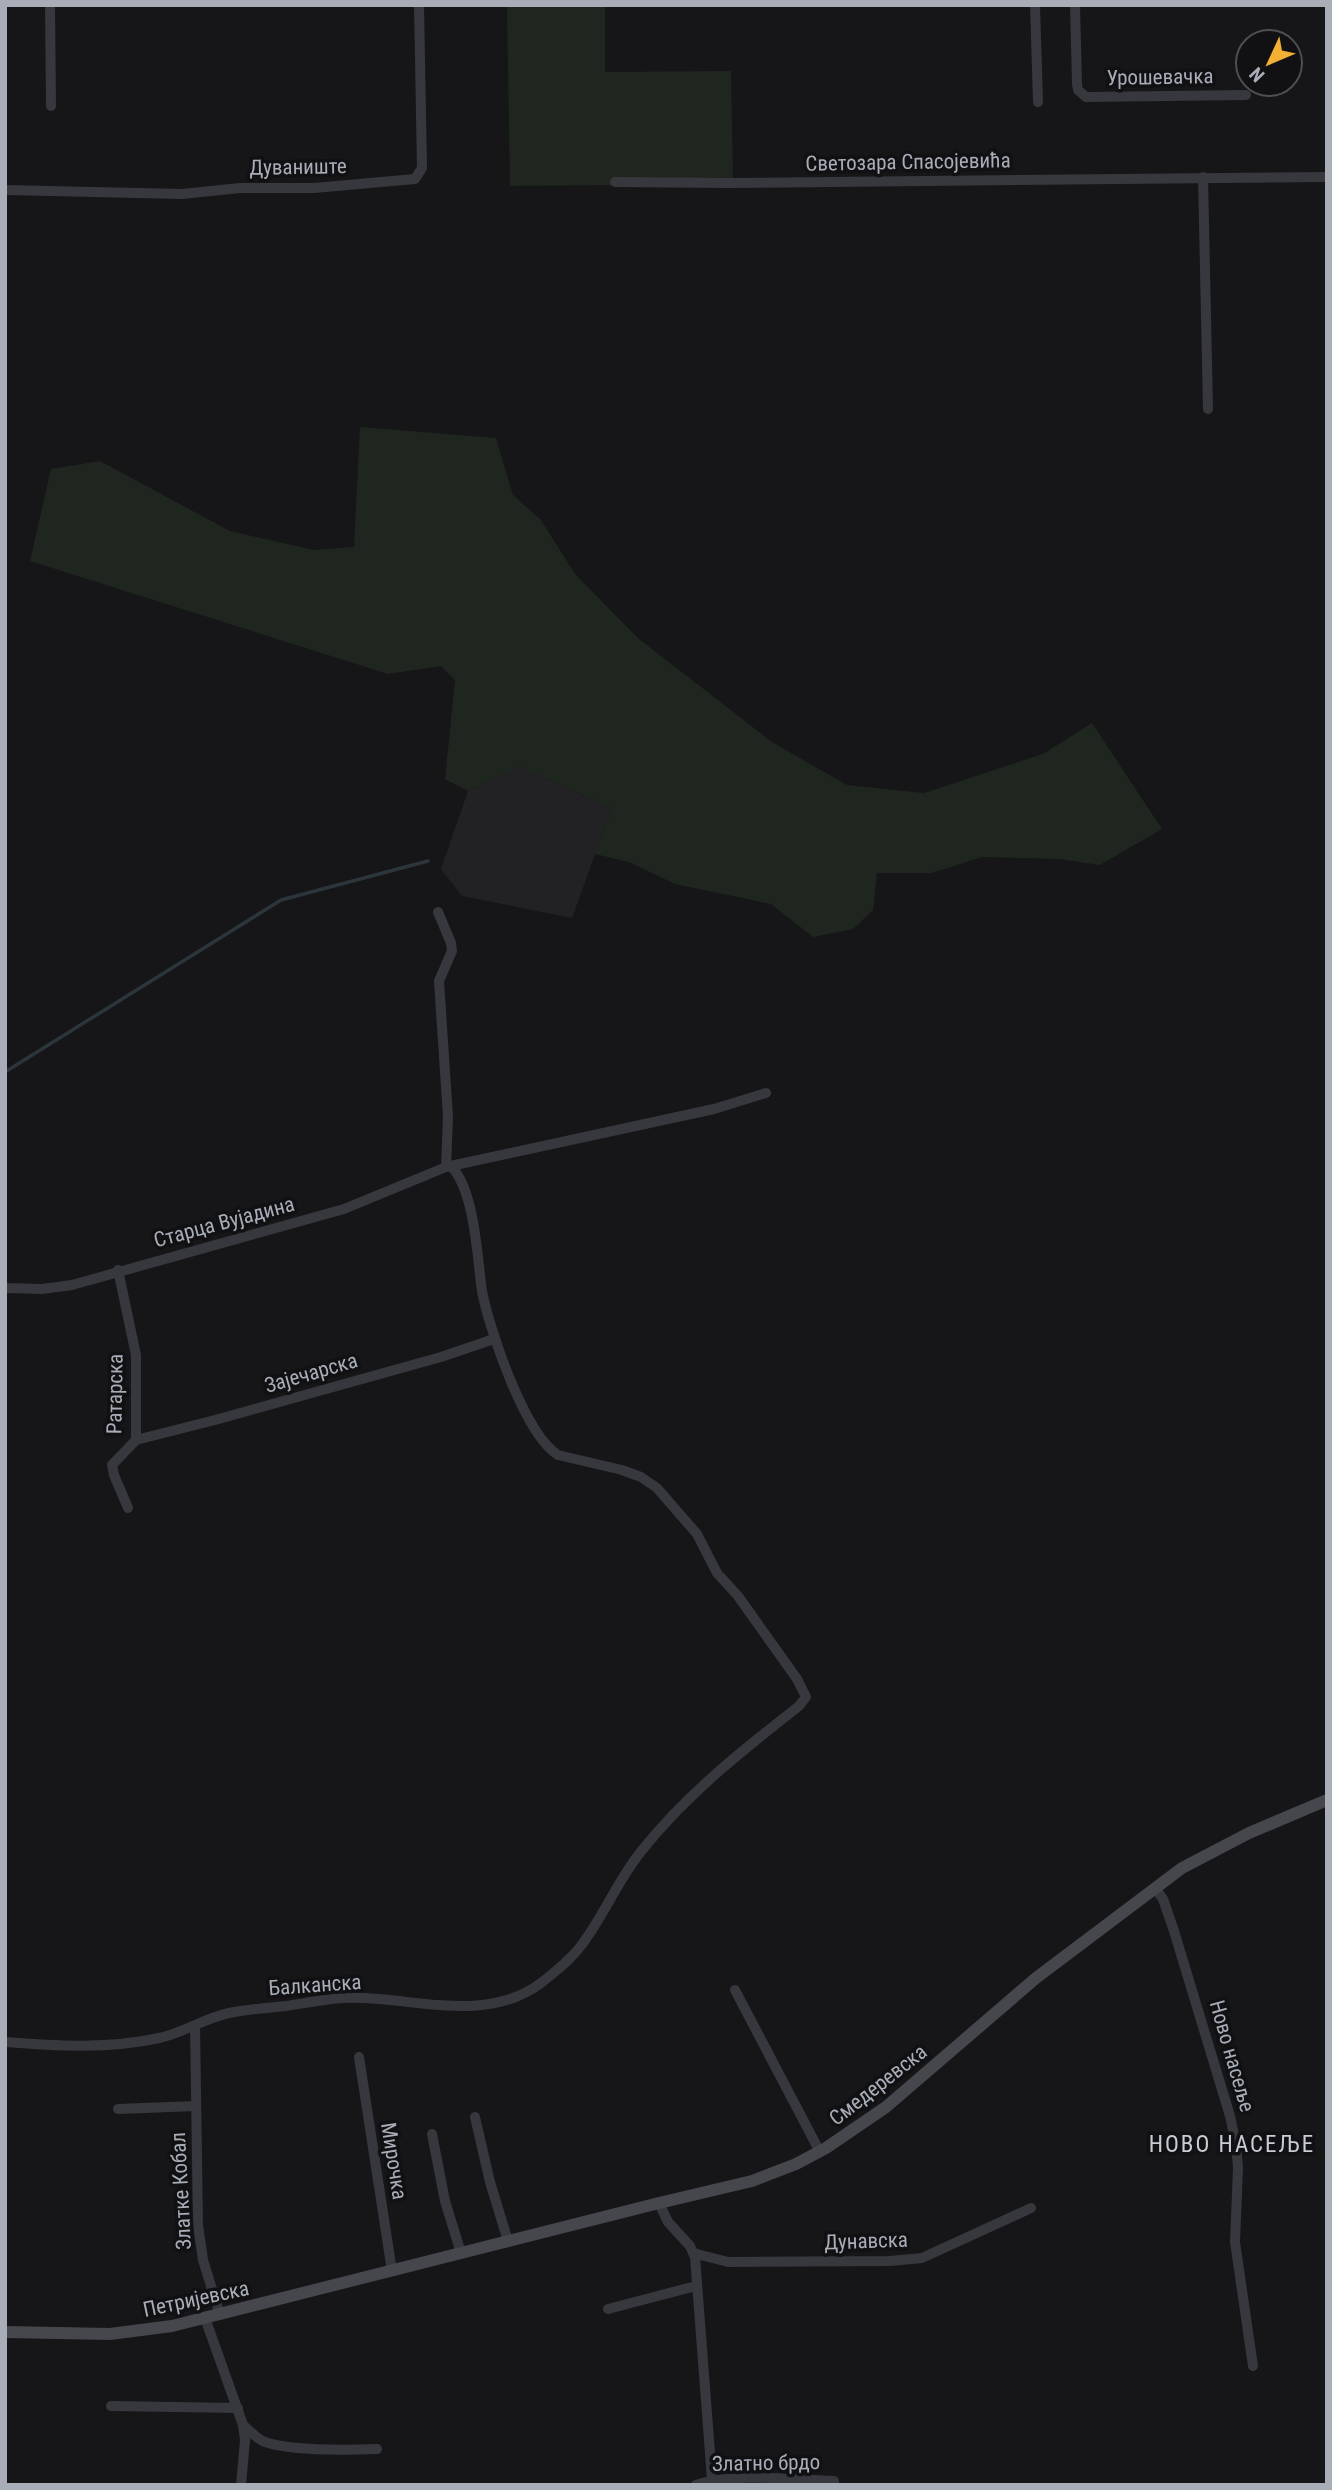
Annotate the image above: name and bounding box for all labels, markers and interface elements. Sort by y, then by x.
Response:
north arrow [1234,28,1304,98]
text: N [1245,62,1269,87]
street label: Урошевачка [1106,64,1214,90]
street label: Светозара Спасојевића [805,148,1011,176]
street label: Дуваниште [249,154,347,180]
street label: Старца Вујадина [151,1192,297,1252]
street label: Зајечарска [262,1348,360,1398]
street label: Ратарска [102,1354,128,1434]
street label: Балканска [268,1970,362,2000]
street label: Ново насеље [1205,1997,1259,2115]
street label: Смедеревска [824,2040,932,2130]
street label: Мирочка [376,2121,412,2201]
street label: Златке Кобал [166,2131,196,2251]
district label: НОВО НАСЕЉЕ [1149,2131,1315,2158]
street label: Дунавска [824,2228,908,2254]
street label: Петријевска [141,2276,251,2322]
street label: Златно брдо [712,2450,820,2476]

